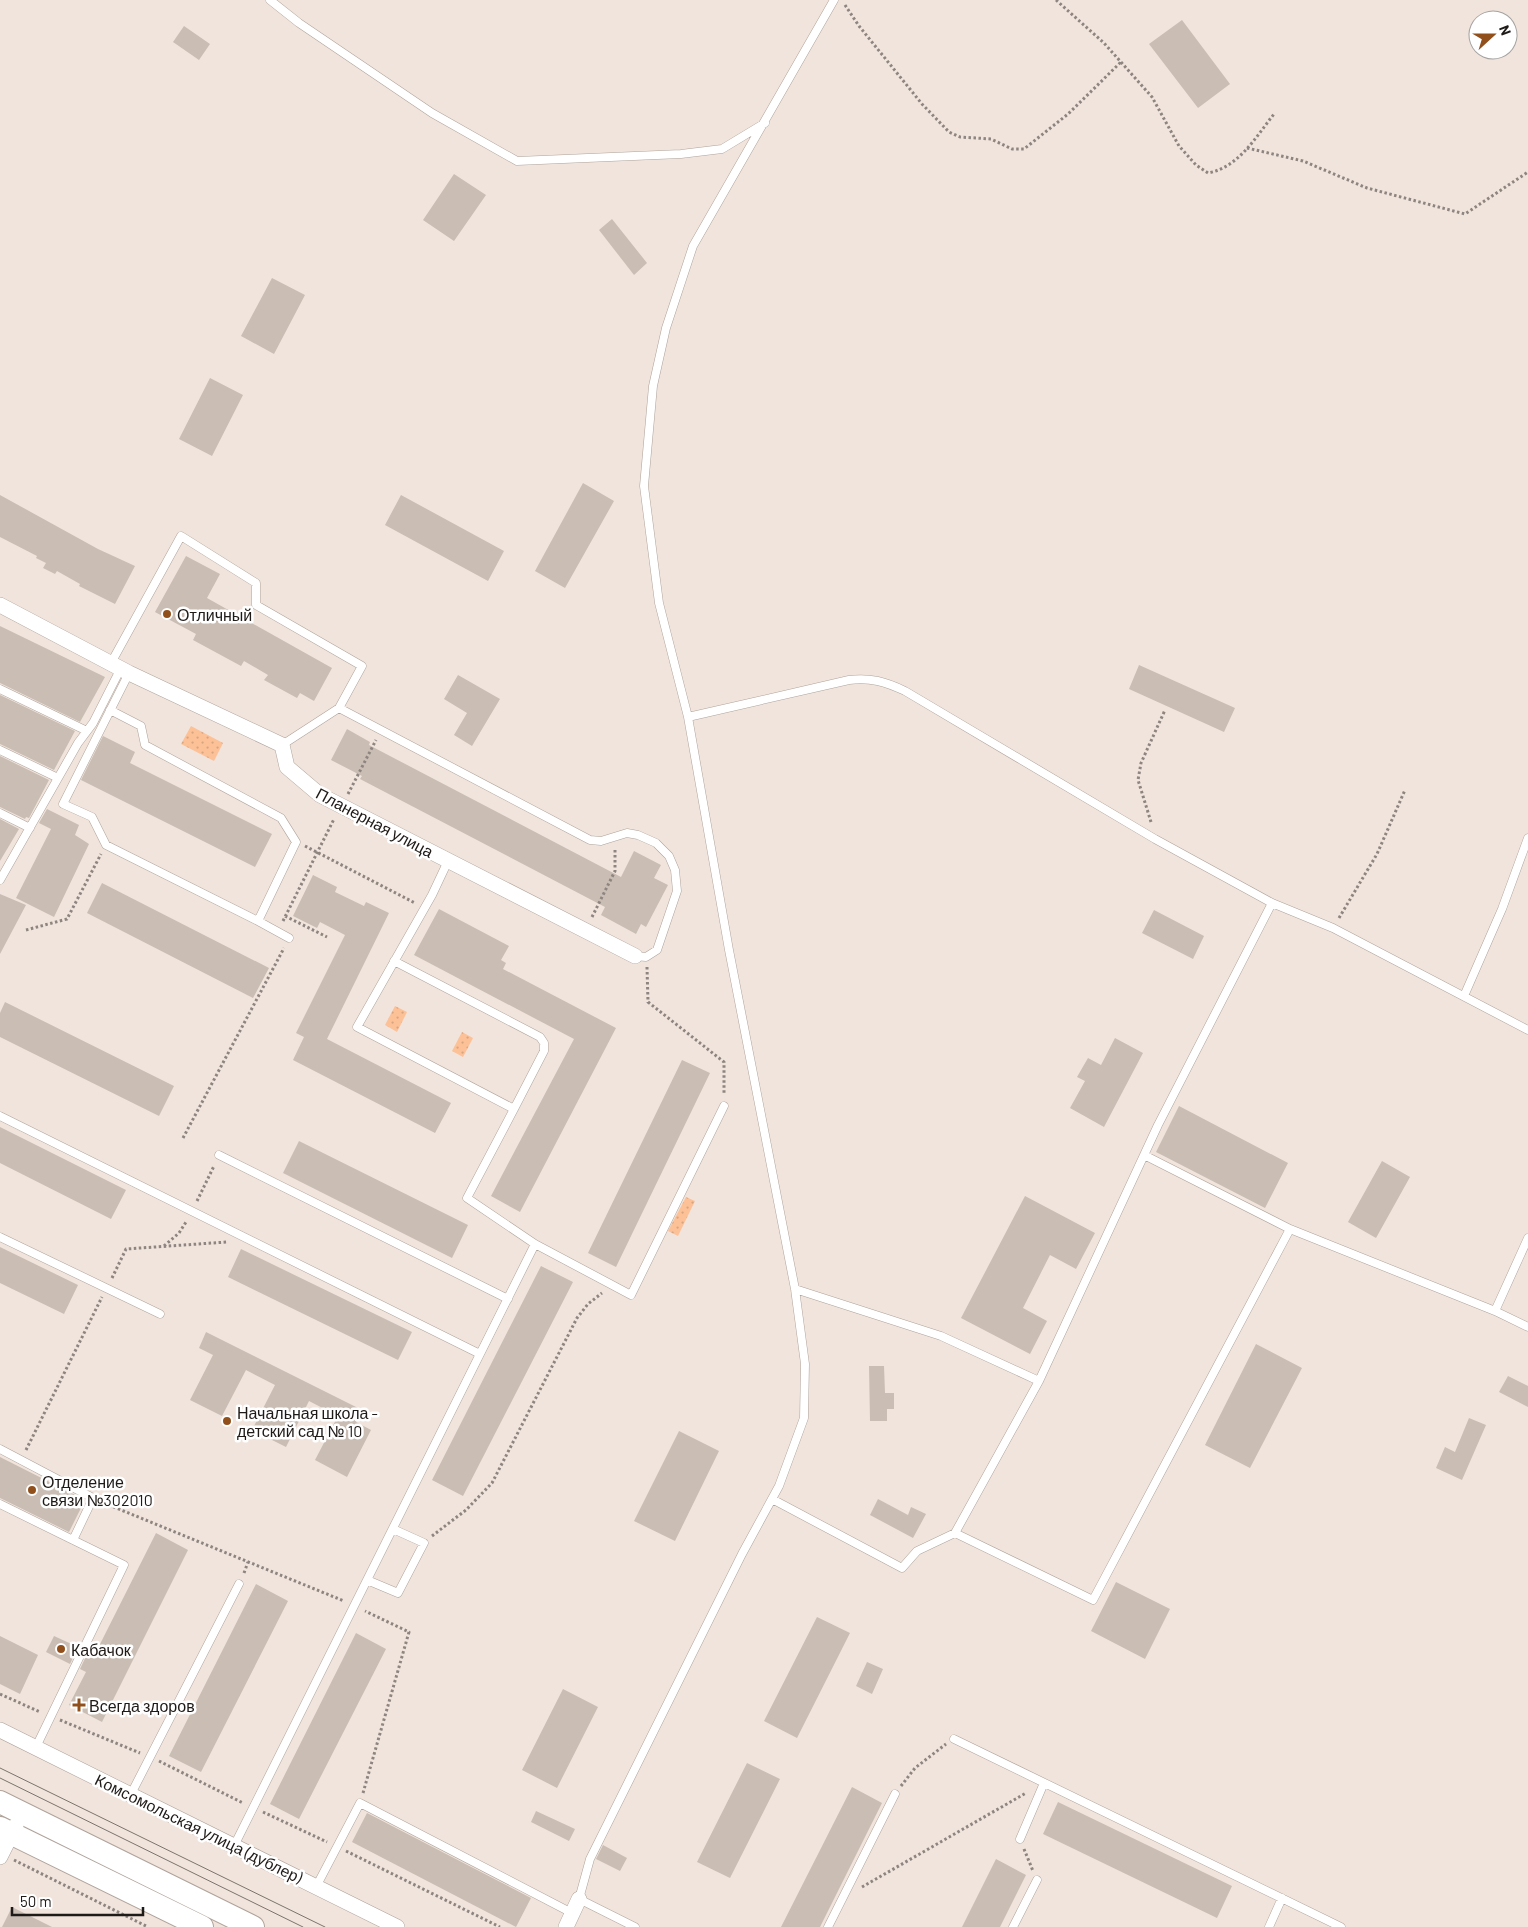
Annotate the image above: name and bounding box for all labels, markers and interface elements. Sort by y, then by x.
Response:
north arrow [1468,10,1518,60]
text: N [1496,23,1515,38]
place label: Отличный [177,605,252,624]
marker: Отличный [161,608,173,620]
street label: Планерная улица [313,783,437,861]
place label: Начальная школа - детский сад № 10 [237,1403,378,1440]
marker: Начальная школа - детский сад № 10 [221,1415,233,1427]
place label: Отделение связи №302010 [42,1472,153,1509]
marker: Отделение связи №302010 [26,1484,38,1496]
place label: Кабачок [71,1640,132,1659]
marker: Кабачок [55,1643,67,1655]
place label: Всегда здоров [89,1696,195,1715]
marker: Всегда здоров [73,1699,85,1711]
street label: Комсомольская улица (дублер) [92,1769,306,1887]
scale bar [12,1884,144,1916]
text: 50 m [20,1892,52,1910]

